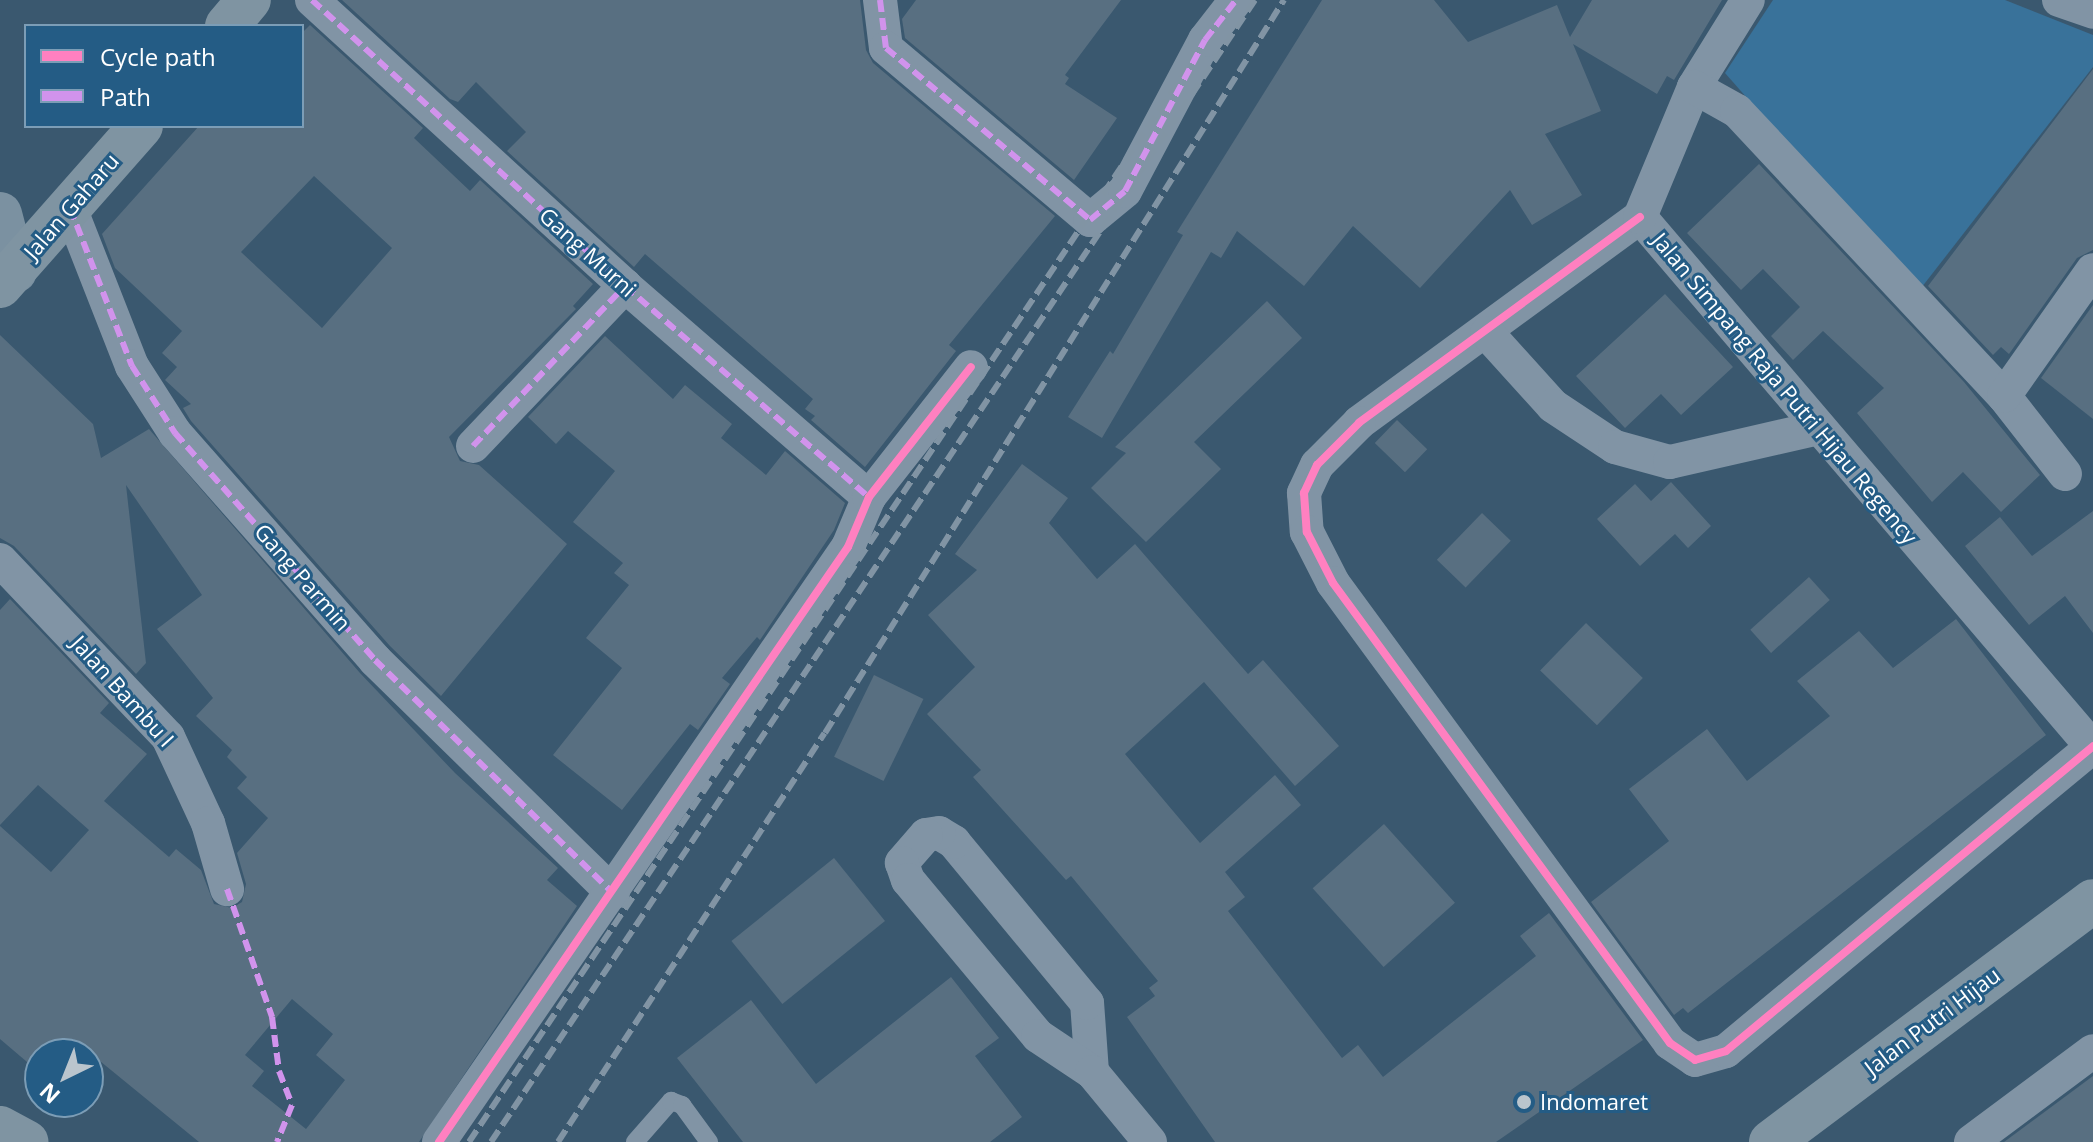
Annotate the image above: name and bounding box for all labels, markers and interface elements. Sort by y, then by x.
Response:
legend [24,24,304,128]
text: Cycle path [100,40,216,73]
text: Path [100,80,151,113]
street label: Jalan Gaharu [18,148,124,264]
street label: Gang Murni [534,202,642,302]
street label: Jalan Simpang Raja Putri Hijau Regency [1647,227,1923,549]
street label: Gang Parmin [249,518,357,636]
street label: Jalan Bambu I [66,630,180,752]
street label: Jalan Putri Hijau [1859,961,2005,1081]
north arrow [24,1038,104,1118]
text: N [32,1077,66,1111]
place label: Indomaret [1540,1089,1648,1115]
marker: Indomaret [1515,1093,1533,1111]

